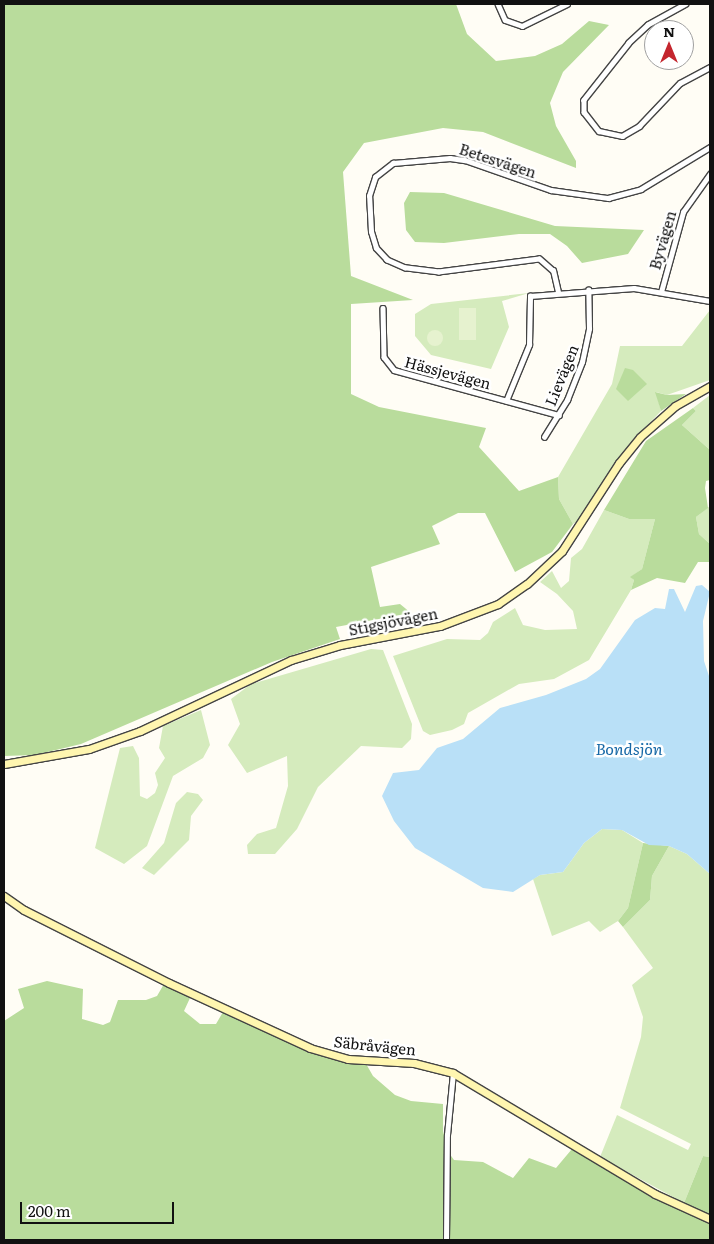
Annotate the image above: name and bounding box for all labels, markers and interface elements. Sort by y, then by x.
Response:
north arrow [644,20,694,70]
text: N [663,21,675,41]
street label: Betesvägen [457,139,539,181]
street label: Byvägen [645,208,679,272]
street label: Lievägen [541,342,581,408]
street label: Hässjevägen [403,352,493,392]
street label: Stigsjövägen [347,604,439,638]
water label: Bondsjön [596,738,662,758]
street label: Säbråvägen [333,1032,417,1058]
scale bar [22,1192,176,1224]
text: 200 m [28,1199,71,1222]

